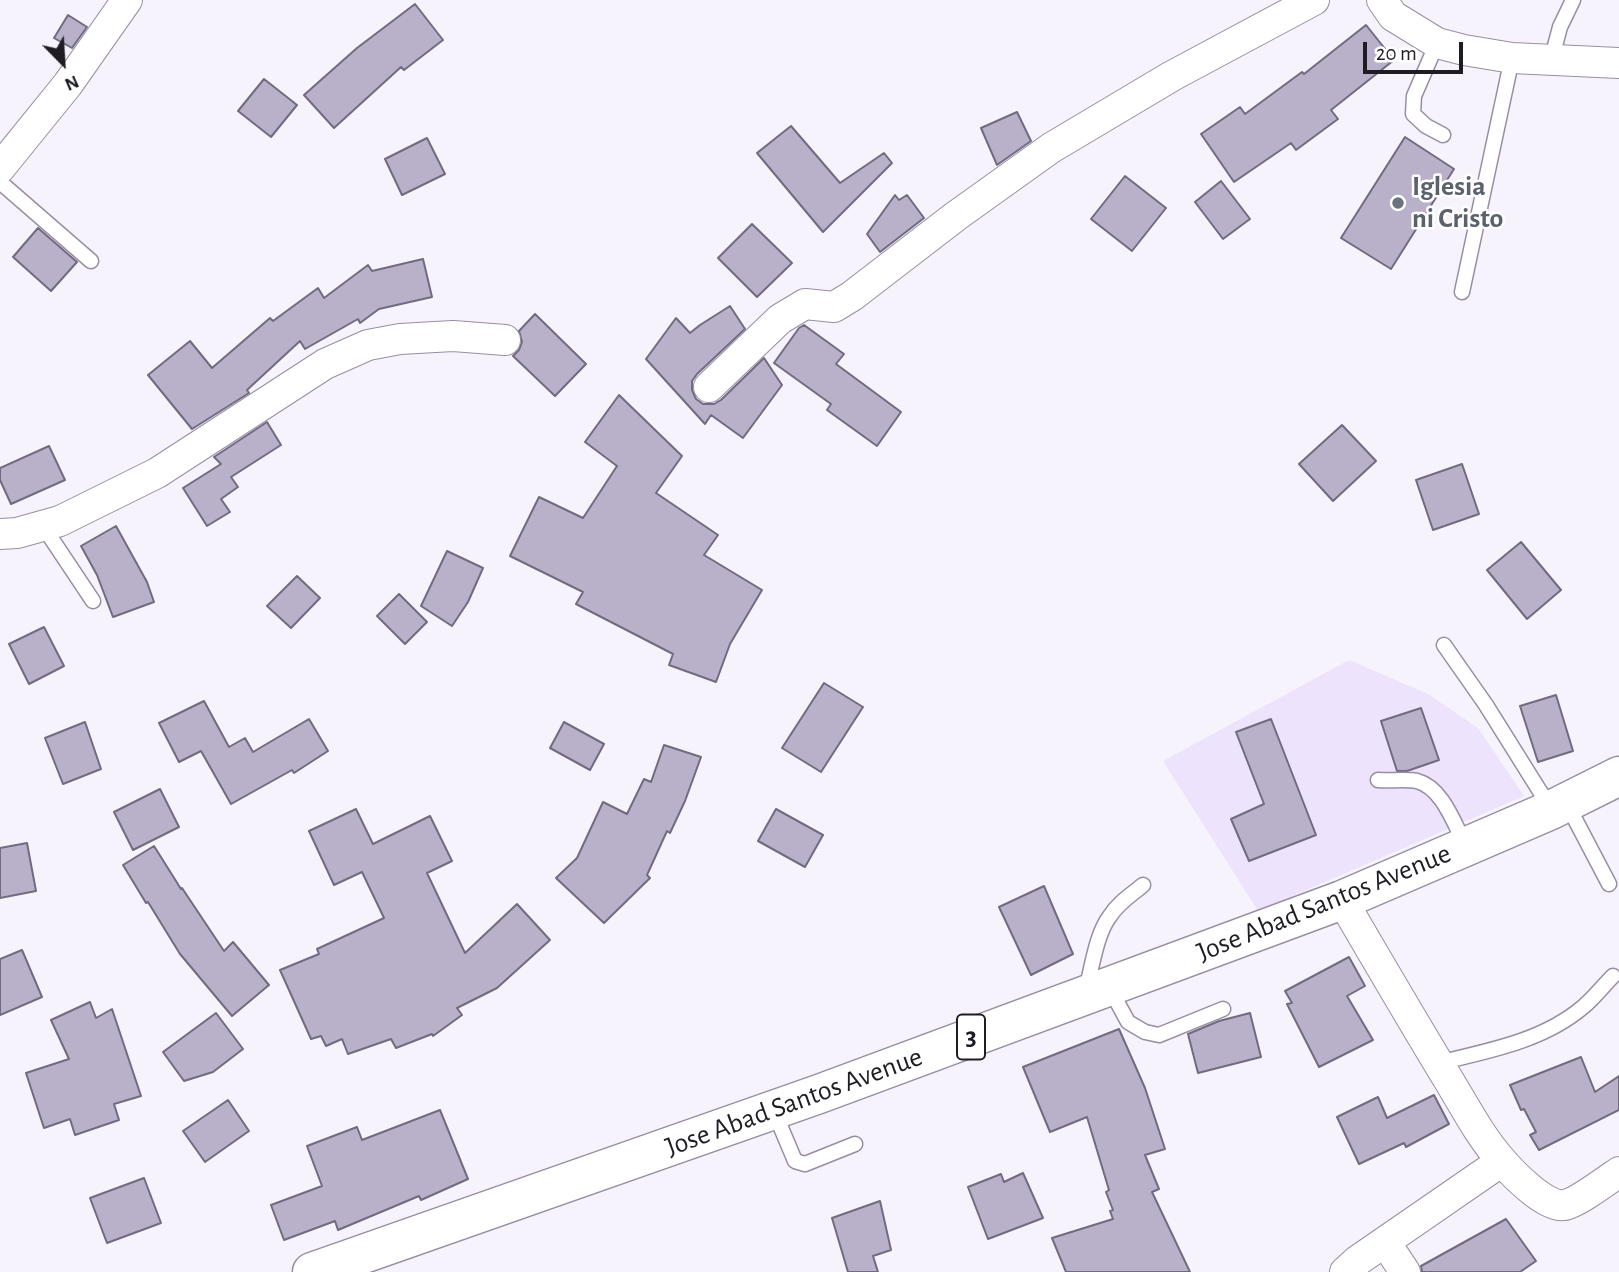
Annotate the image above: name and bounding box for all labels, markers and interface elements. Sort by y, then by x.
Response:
north arrow [28,28,98,98]
scale bar [1367,28,1467,72]
text: 20 m [1376,43,1417,64]
text: N [62,71,82,94]
place label: Iglesia ni Cristo [1412,170,1503,236]
marker: Iglesia ni Cristo [1390,195,1406,211]
street label: Jose Abad Santos Avenue [1192,837,1456,969]
road number: 3 [957,1014,985,1060]
street label: Jose Abad Santos Avenue [661,1040,927,1164]

